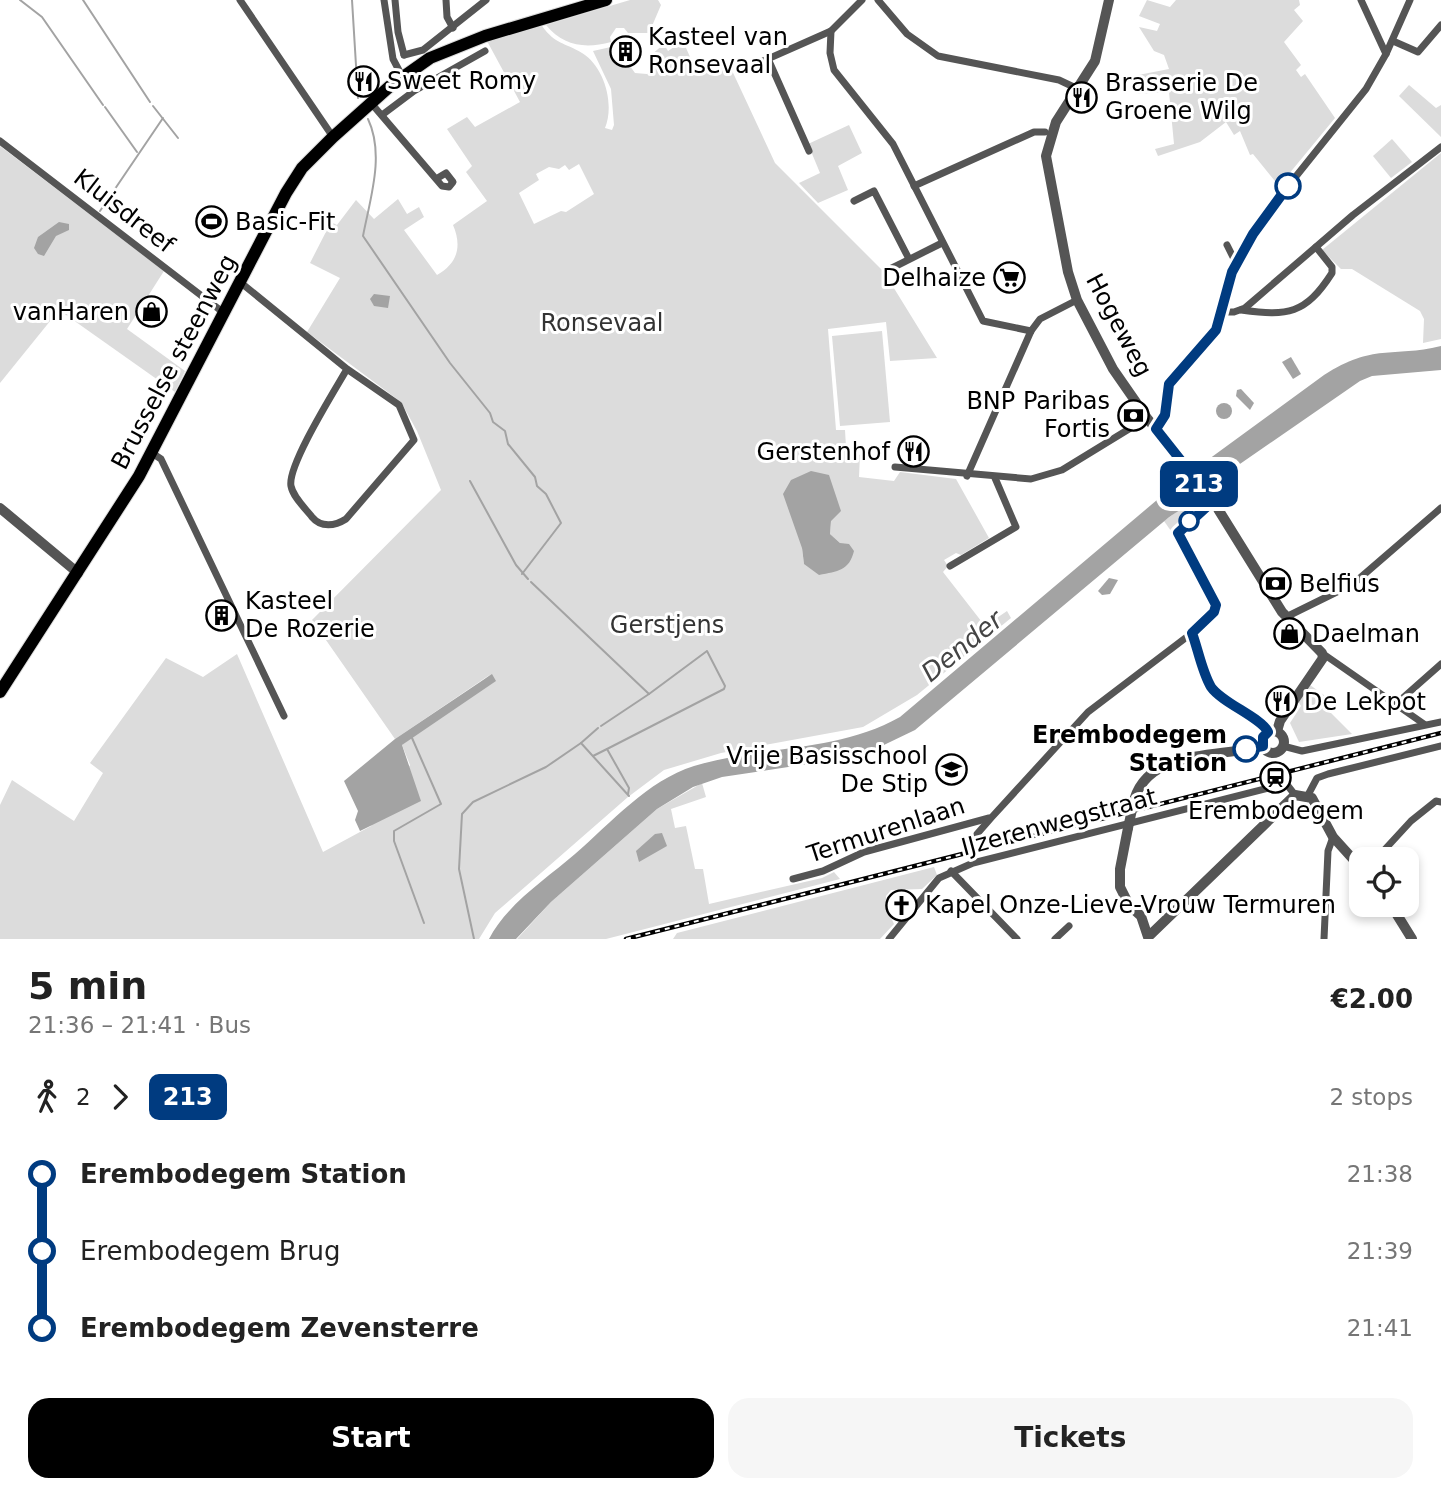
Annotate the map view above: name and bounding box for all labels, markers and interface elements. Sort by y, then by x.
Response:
place label: Kasteel van Ronsevaal [648,23,788,79]
building icon: Kasteel van Ronsevaal [608,34,642,68]
restaurant icon: Sweet Romy [347,64,381,98]
place label: Sweet Romy [387,67,536,95]
place label: Brasserie De Groene Wilg [1105,69,1258,125]
restaurant icon: Brasserie De Groene Wilg [1065,80,1099,114]
street label: Kluisdreef [68,163,180,259]
unlabelled marker [1275,173,1301,199]
sports icon: Basic-Fit [195,205,229,239]
place label: Basic-Fit [235,208,335,236]
street label: Brusselse steenweg [105,250,243,474]
supermarket icon: Delhaize [992,261,1026,295]
place label: Delhaize [882,264,986,292]
street label: Hogeweg [1080,269,1158,381]
shop icon: vanHaren [135,295,169,329]
place label: vanHaren [13,298,129,326]
park label: Ronsevaal [540,309,664,337]
place label: BNP Paribas Fortis [966,387,1110,443]
bank icon: BNP Paribas Fortis [1116,398,1150,432]
restaurant icon: Gerstenhof [896,435,930,469]
place label: Gerstenhof [757,438,891,466]
line badge: 213 [1159,461,1239,507]
text: 213 [1174,470,1224,498]
unlabelled marker [1179,511,1199,531]
bank icon: Belfius [1259,567,1293,601]
place label: Belfius [1299,570,1380,598]
place label: Kasteel De Rozerie [245,587,375,643]
building icon: Kasteel De Rozerie [205,598,239,632]
water label: Dender [915,603,1010,688]
park label: Gerstjens [610,611,724,639]
shop icon: Daelman [1272,617,1306,651]
place label: Daelman [1312,620,1420,648]
restaurant icon: De Lekpot [1264,685,1298,719]
place label: De Lekpot [1304,688,1426,716]
place label: Erembodegem Station [1032,721,1227,777]
marker: Erembodegem Station [1233,736,1259,762]
place label: Vrije Basisschool De Stip [726,742,928,798]
school or university icon: Vrije Basisschool De Stip [934,753,968,787]
station icon: Erembodegem [1259,760,1293,794]
street label: IJzerenwegstraat [958,782,1160,862]
street label: Termurenlaan [803,791,968,869]
place label: Erembodegem [1188,797,1364,825]
map controls [1349,847,1419,917]
button: locate [1349,847,1419,917]
church icon: Kapel Onze-Lieve-Vrouw Termuren [885,888,919,922]
place label: Kapel Onze-Lieve-Vrouw Termuren [925,891,1336,919]
text: 5 min [28,964,147,1008]
text: €2.00 [1331,984,1413,1014]
text: 21:36 – 21:41 · Bus [28,1012,251,1038]
icon: walk [28,1078,66,1116]
icon: forward [101,1078,139,1116]
text: 213 [163,1083,213,1111]
text: 2 [76,1084,91,1110]
text: 2 stops [1329,1084,1413,1110]
text: Erembodegem Station [80,1159,407,1189]
text: 21:38 [1347,1161,1413,1187]
text: Erembodegem Brug [80,1236,340,1266]
text: 21:39 [1347,1238,1413,1264]
text: Erembodegem Zevensterre [80,1313,479,1343]
text: 21:41 [1347,1315,1413,1341]
button: Start [28,1398,714,1478]
button: Tickets [728,1398,1413,1478]

